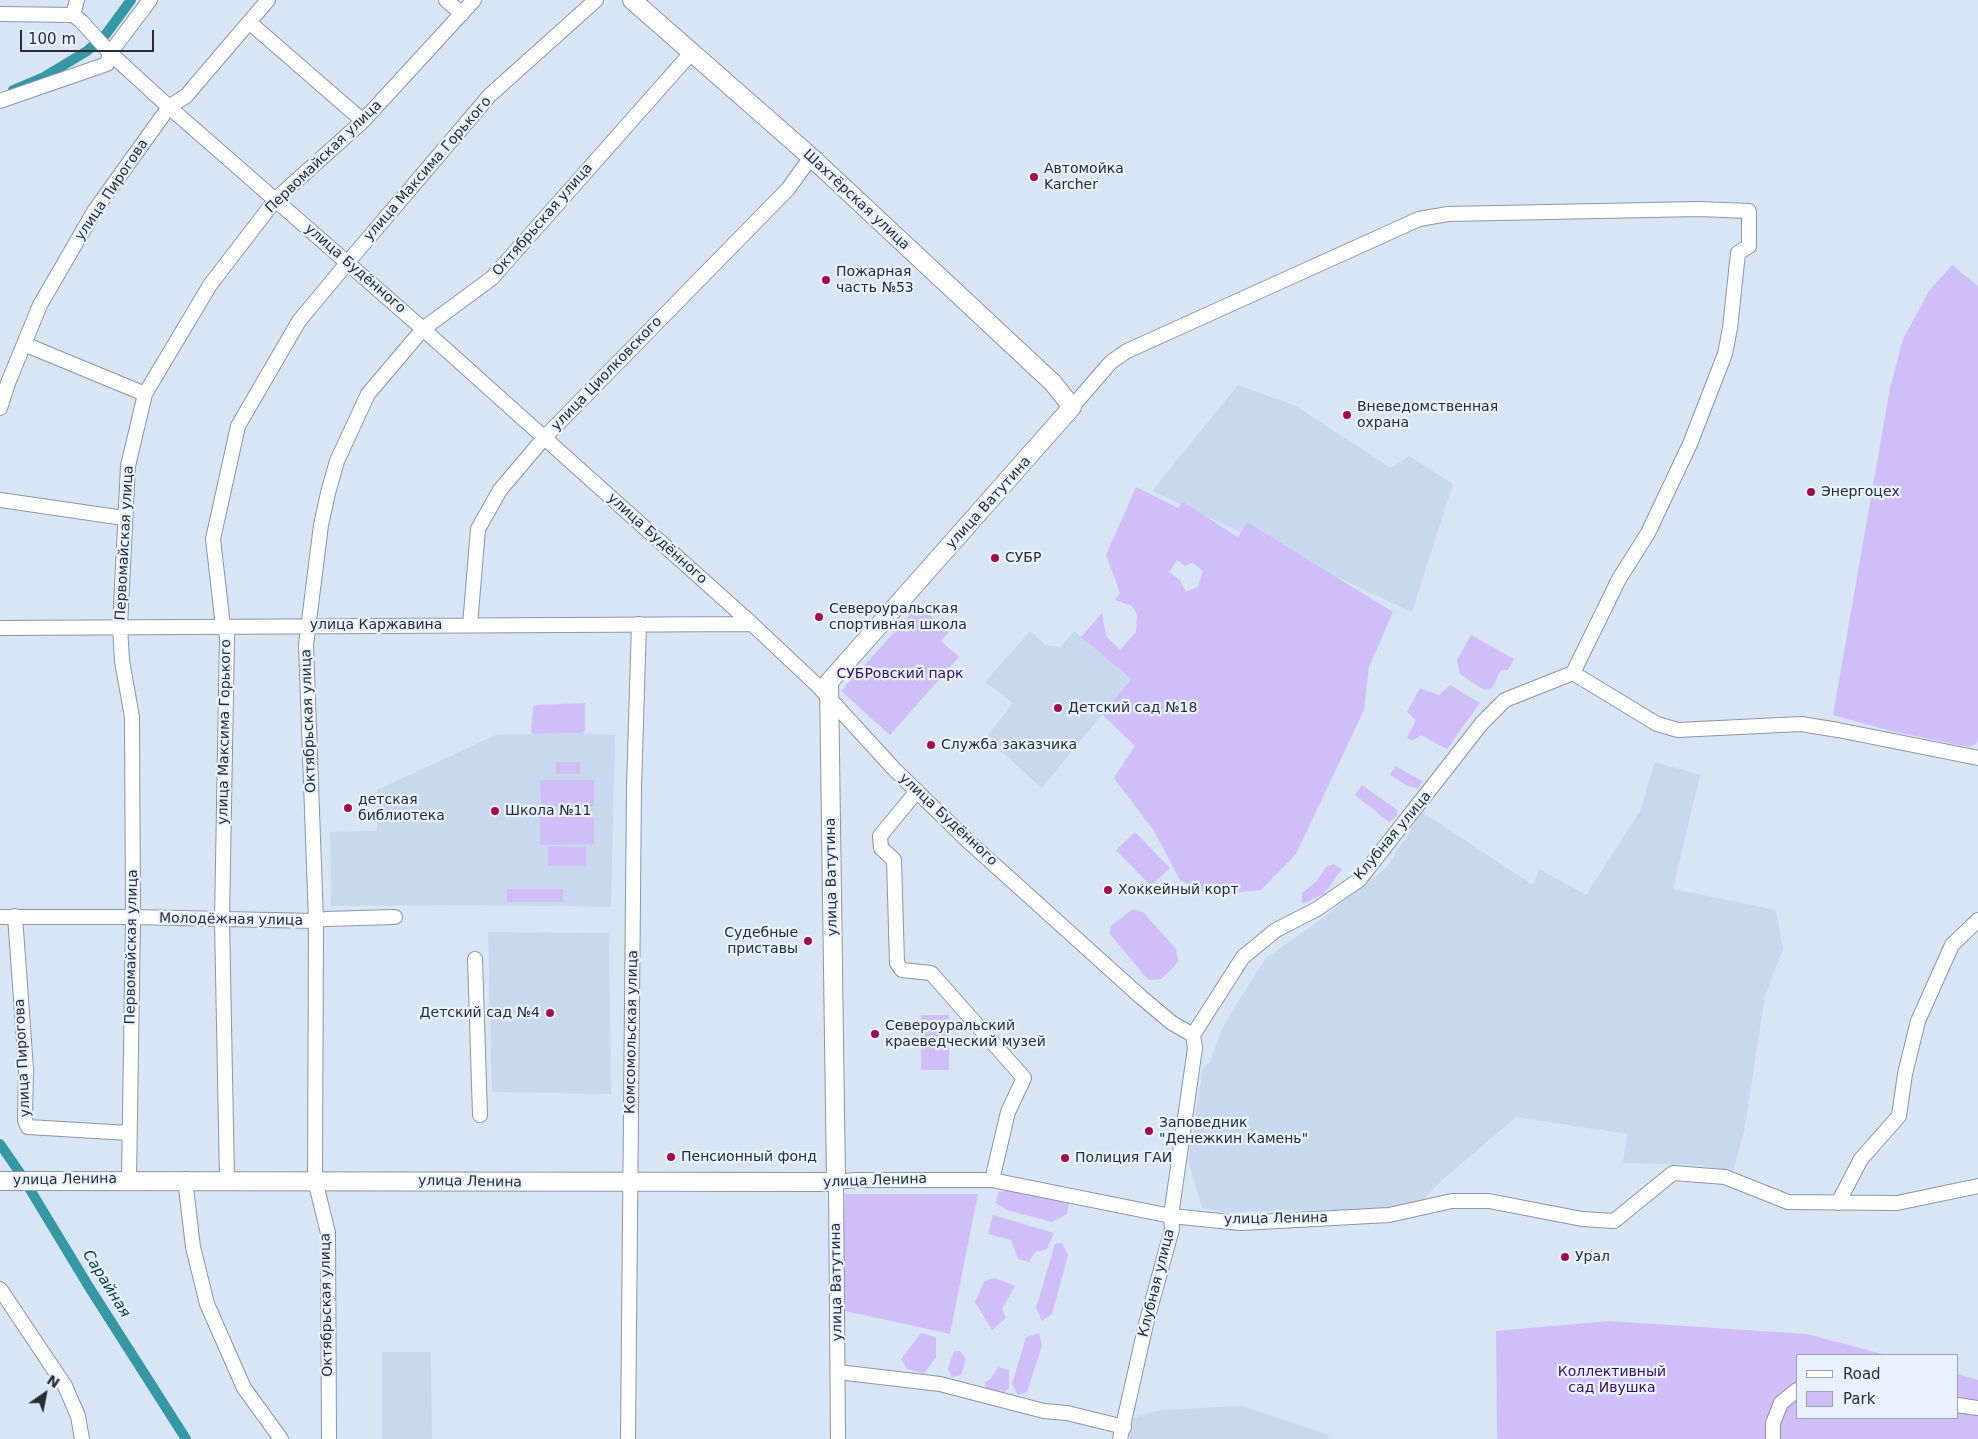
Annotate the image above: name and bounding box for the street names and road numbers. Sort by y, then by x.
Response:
street label: улица Максима Горького [361,93,495,245]
street label: Первомайская улица [262,97,386,217]
street label: улица Пирогова [72,136,152,244]
street label: Шахтёрская улица [799,146,913,254]
street label: Октябрьская улица [489,160,597,280]
street label: улица Будённого [301,221,409,317]
street label: улица Циолковского [548,313,666,435]
street label: улица Ватутина [943,453,1035,553]
street label: Первомайская улица [113,465,137,621]
street label: улица Будённого [604,490,710,588]
street label: улица Каржавина [310,617,442,633]
street label: улица Максима Горького [215,639,235,825]
street label: Октябрьская улица [298,649,320,793]
street label: улица Будённого [896,770,1000,870]
street label: Клубная улица [1351,788,1435,884]
street label: улица Ватутина [823,818,841,936]
street label: Первомайская улица [122,869,142,1025]
street label: Молодёжная улица [159,910,303,930]
street label: Комсомольская улица [622,950,642,1114]
street label: улица Пирогова [12,998,34,1118]
street label: улица Ленина [13,1171,117,1189]
street label: улица Ленина [823,1171,927,1191]
street label: улица Ленина [418,1173,522,1191]
street label: улица Ленина [1224,1210,1328,1228]
street label: улица Ватутина [828,1223,846,1341]
street label: Клубная улица [1135,1227,1179,1339]
street label: Октябрьская улица [317,1233,337,1377]

